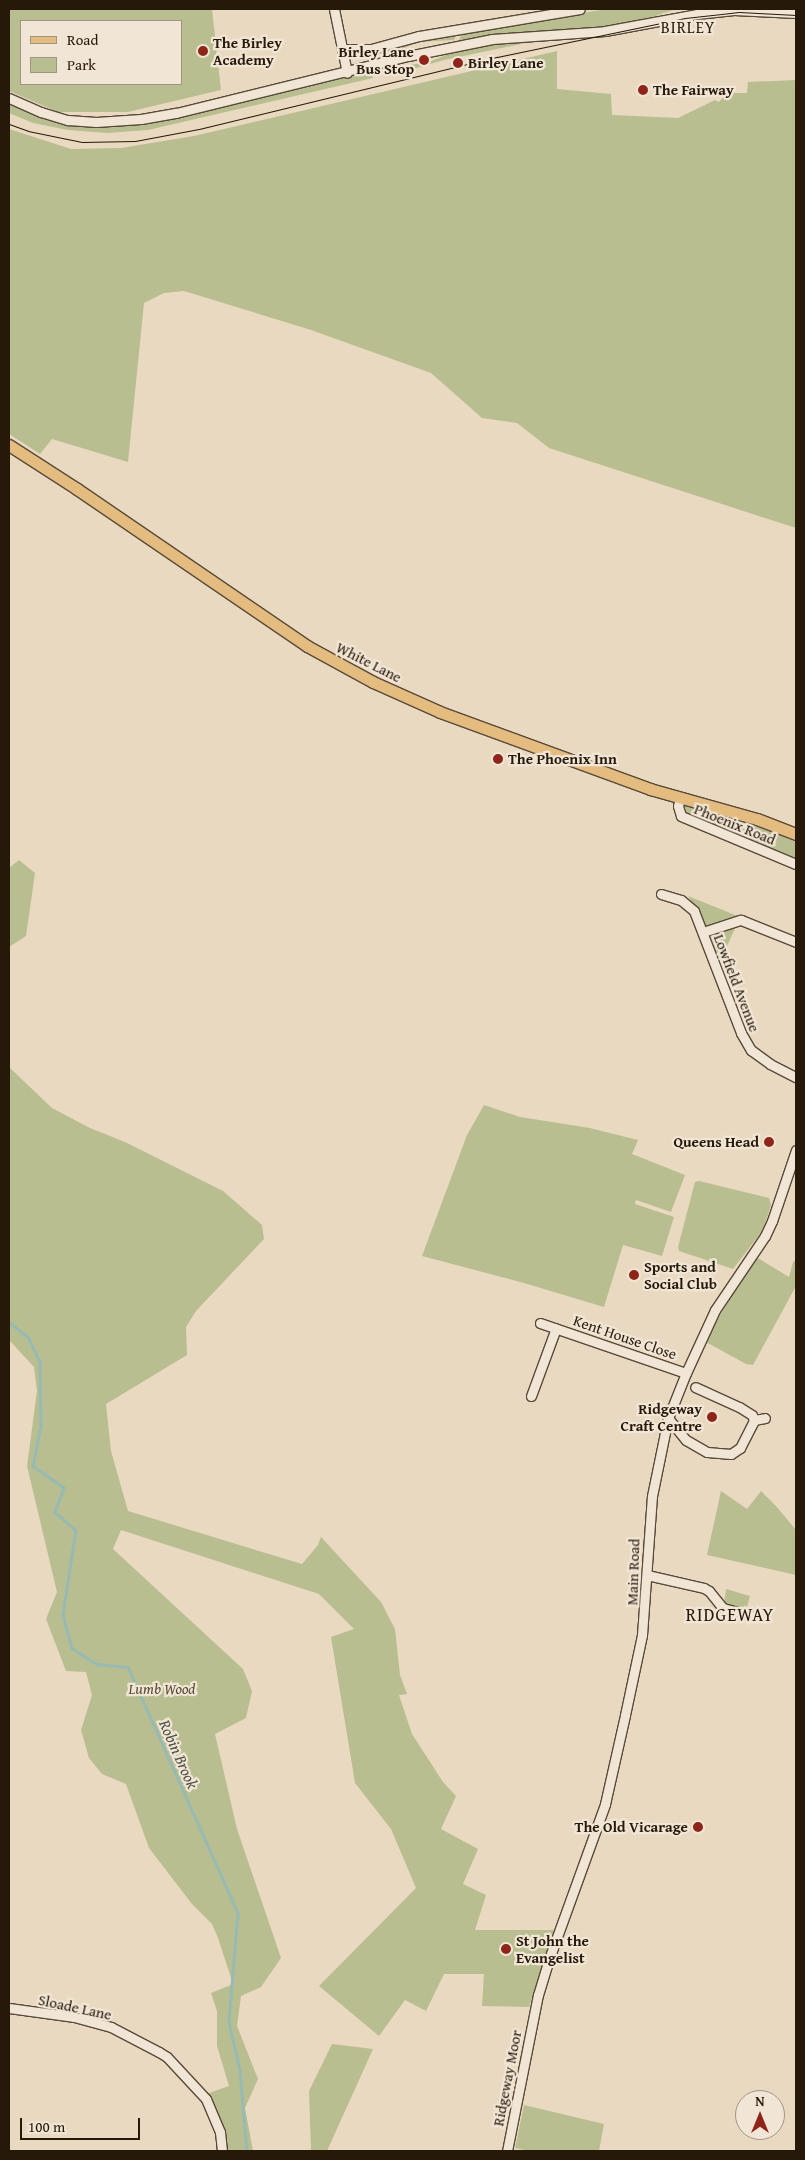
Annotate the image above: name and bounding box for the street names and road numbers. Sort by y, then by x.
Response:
street label: White Lane [333,638,405,686]
street label: Phoenix Road [692,800,778,848]
street label: Lowfield Avenue [710,932,764,1034]
street label: Kent House Close [571,1311,679,1363]
street label: Main Road [623,1538,643,1606]
street label: Sloade Lane [37,1990,113,2024]
street label: Ridgeway Moor [489,2028,525,2128]

